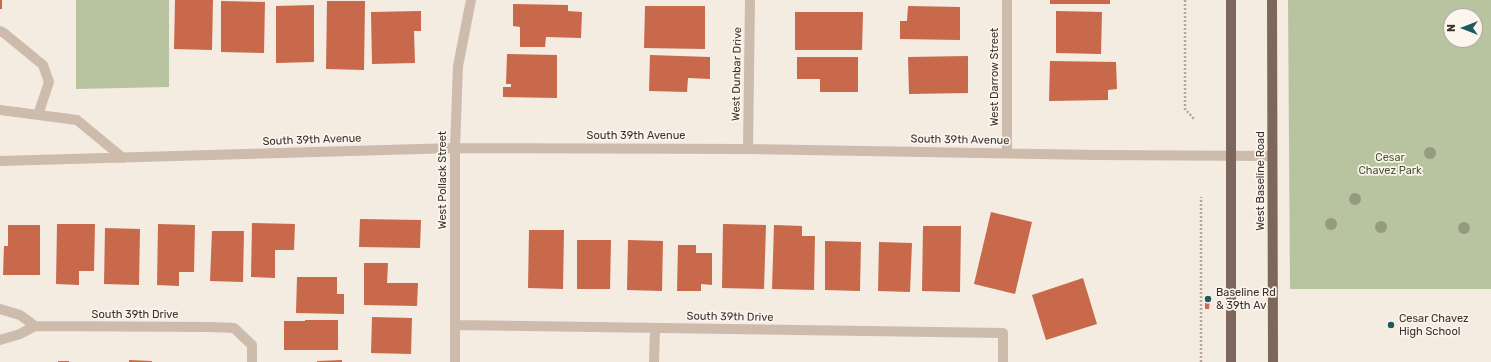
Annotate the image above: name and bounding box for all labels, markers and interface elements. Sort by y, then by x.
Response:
north arrow [1443,8,1483,48]
text: N [1445,24,1458,32]
street label: West Dunbar Drive [730,27,744,121]
street label: West Darrow Street [988,28,1002,126]
street label: South 39th Avenue [587,129,685,143]
street label: West Pollack Street [436,131,450,229]
street label: West Baseline Road [1254,131,1268,231]
street label: South 39th Avenue [262,132,362,148]
street label: South 39th Avenue [910,133,1010,147]
park label: Cesar Chavez Park [1358,151,1422,177]
place label: Baseline Rd & 39th Av [1216,286,1276,312]
marker: Baseline Rd & 39th Av [1203,294,1213,304]
street label: South 39th Drive [92,308,178,322]
street label: South 39th Drive [687,310,773,324]
place label: Cesar Chavez High School [1399,312,1469,338]
marker: Cesar Chavez High School [1386,320,1396,330]

